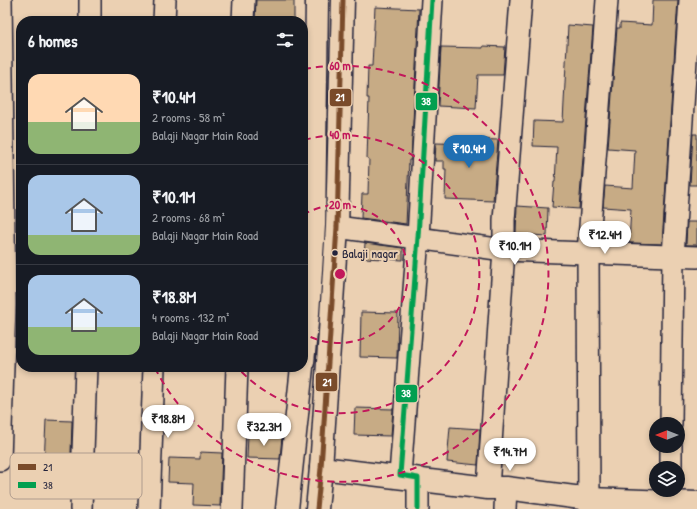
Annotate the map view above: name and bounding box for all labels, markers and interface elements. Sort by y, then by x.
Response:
text: 6 homes [28,29,78,52]
icon: filters [274,29,296,51]
text: 60 m [329,57,351,74]
text: ₹10.4M [152,85,196,108]
line badge: 21 [329,88,352,107]
icon: home [60,90,108,138]
text: 21 [335,90,345,104]
line badge: 38 [415,92,438,111]
text: 38 [421,94,431,108]
text: 2 rooms · 58 m² [152,108,225,126]
text: Balaji Nagar Main Road [152,126,258,144]
text: 40 m [330,126,350,143]
pin: ₹10.4M [436,135,502,169]
text: ₹10.4M [452,139,486,157]
text: ₹10.1M [152,185,195,208]
icon: home [60,191,108,239]
text: 20 m [329,196,351,213]
text: 2 rooms · 68 m² [152,208,225,226]
pin: ₹12.4M [572,221,638,255]
text: ₹12.4M [588,225,622,243]
text: Balaji Nagar Main Road [152,226,258,244]
pin: ₹10.1M [482,232,548,266]
text: ₹10.1M [498,236,532,254]
place label: Balaji nagar [342,244,398,262]
marker: Balaji nagar [330,248,340,258]
centre of rings [333,267,347,281]
text: ₹18.8M [152,285,196,308]
icon: home [60,291,108,339]
text: 4 rooms · 132 m² [152,308,229,326]
text: Balaji Nagar Main Road [152,326,258,344]
line badge: 21 [315,372,338,392]
text: 21 [322,375,332,389]
line badge: 38 [395,384,418,403]
text: 38 [401,386,411,400]
pin: ₹18.8M [135,405,201,439]
text: ₹18.8M [151,409,185,427]
pin: ₹32.3M [231,413,297,447]
text: ₹32.3M [246,417,282,435]
north arrow [649,417,685,453]
map controls [649,417,685,497]
pin: ₹14.7M [477,438,543,472]
text: ₹14.7M [493,442,527,460]
legend [10,453,142,499]
text: 21 [43,460,52,474]
button: layers [649,461,685,497]
text: 38 [43,478,53,492]

